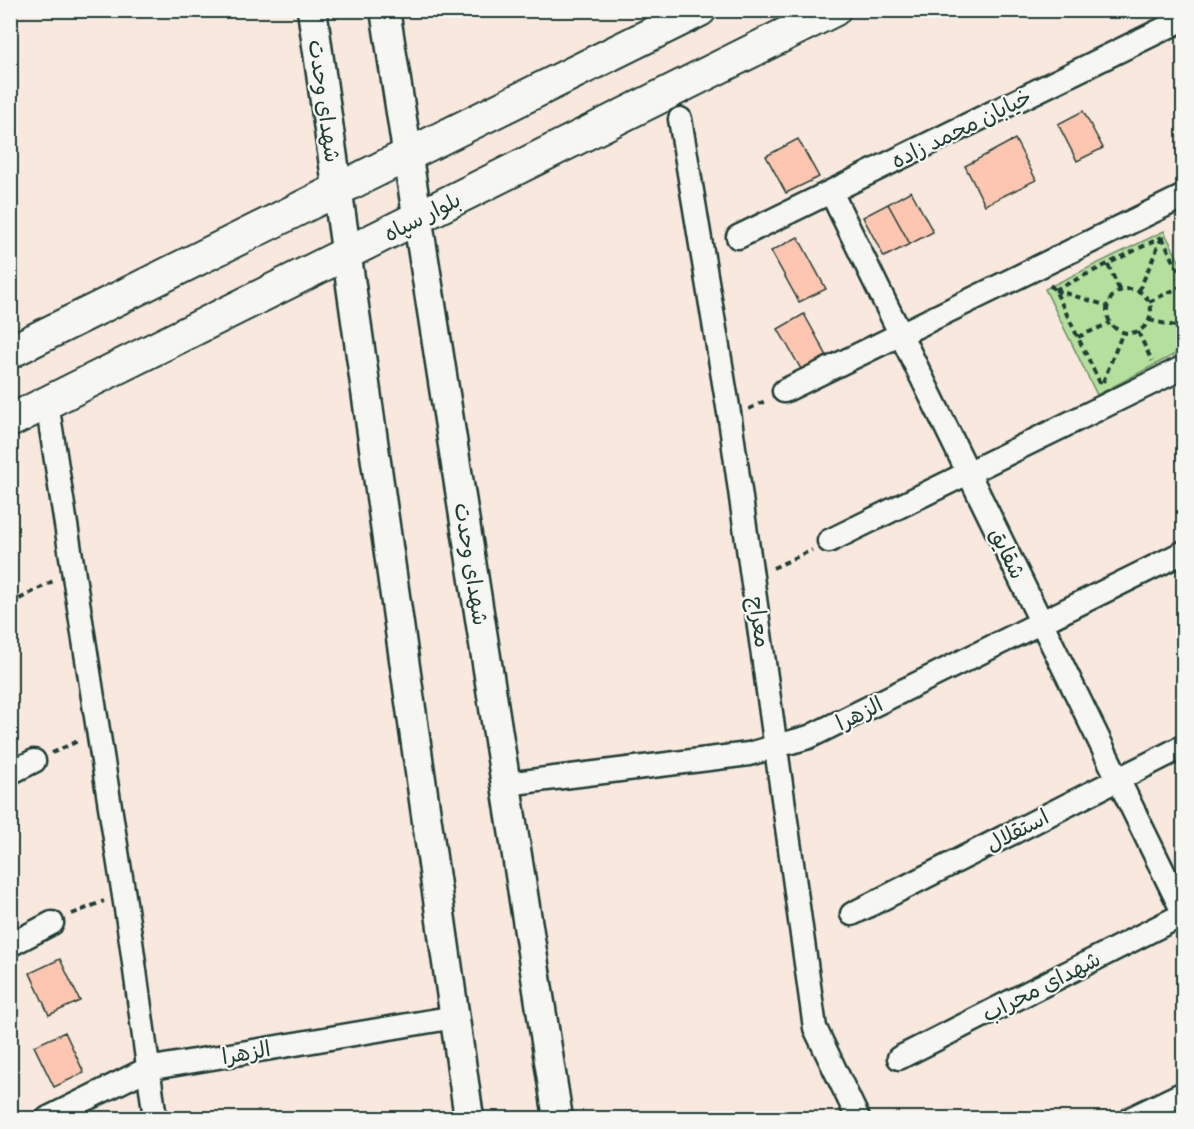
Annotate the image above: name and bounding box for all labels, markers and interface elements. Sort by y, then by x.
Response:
street label: شهدای وحدت [302,38,348,164]
street label: خیابان محمد زاده [886,81,1036,175]
street label: بلوار سپاه [378,184,466,248]
street label: شهدای وحدت [448,501,496,627]
street label: شقایق [983,522,1033,584]
street label: معراج [742,594,778,650]
street label: الزهرا [830,689,888,737]
street label: استقلال [980,801,1054,859]
street label: شهدای محراب [977,943,1105,1029]
street label: الزهرا [219,1033,273,1071]

